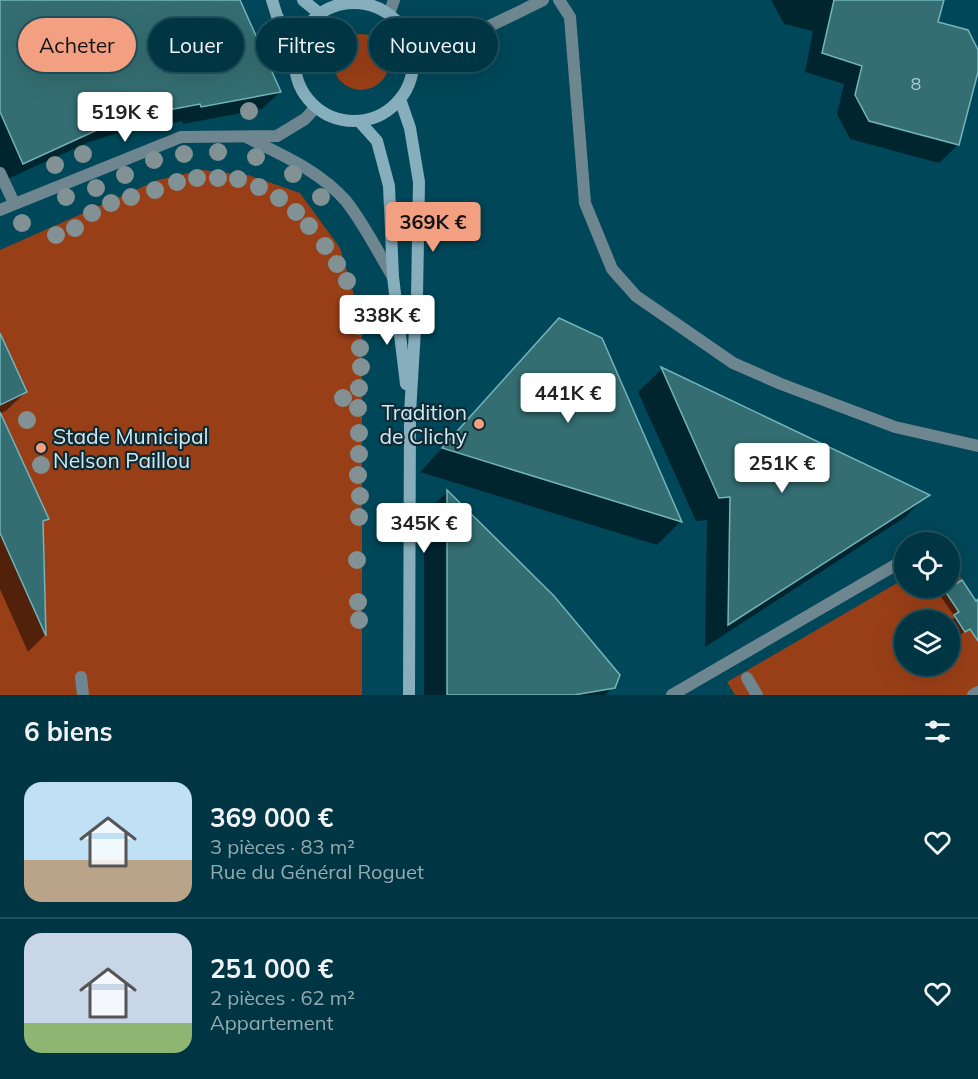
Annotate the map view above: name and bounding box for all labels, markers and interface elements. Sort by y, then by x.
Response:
chip: Acheter [18,18,136,72]
chip: Louer [148,18,244,72]
chip: Filtres [256,18,357,72]
chip: Nouveau [369,18,498,72]
house number: 8 [911,72,921,95]
pin: 519K € [76,92,174,143]
text: 519K € [92,99,158,124]
pin: 369K € [384,202,482,253]
text: 369K € [400,209,466,234]
pin: 338K € [338,295,436,346]
text: 338K € [354,302,420,327]
pin: 441K € [519,373,617,424]
text: 441K € [535,380,601,405]
place label: Tradition de Clichy [379,399,467,449]
marker: Tradition de Clichy [472,417,486,431]
place label: Stade Municipal Nelson Paillou [53,423,209,473]
marker: Stade Municipal Nelson Paillou [34,441,48,455]
pin: 251K € [733,443,831,494]
text: 251K € [749,450,815,475]
pin: 345K € [375,503,473,554]
text: 345K € [391,510,457,535]
map controls [894,532,960,676]
button: locate [894,532,960,598]
button: layers [894,610,960,676]
text: 6 biens [24,715,113,748]
icon: filters [921,715,954,748]
text: 369 000 € [210,801,333,834]
icon: home [72,806,144,878]
icon: heart [921,826,954,859]
text: 3 pièces · 83 m² [210,834,355,859]
text: Rue du Général Roguet [210,859,424,884]
text: 251 000 € [210,952,333,985]
icon: home [72,957,144,1029]
icon: heart [921,977,954,1010]
text: 2 pièces · 62 m² [210,985,355,1010]
text: Appartement [210,1010,333,1035]

